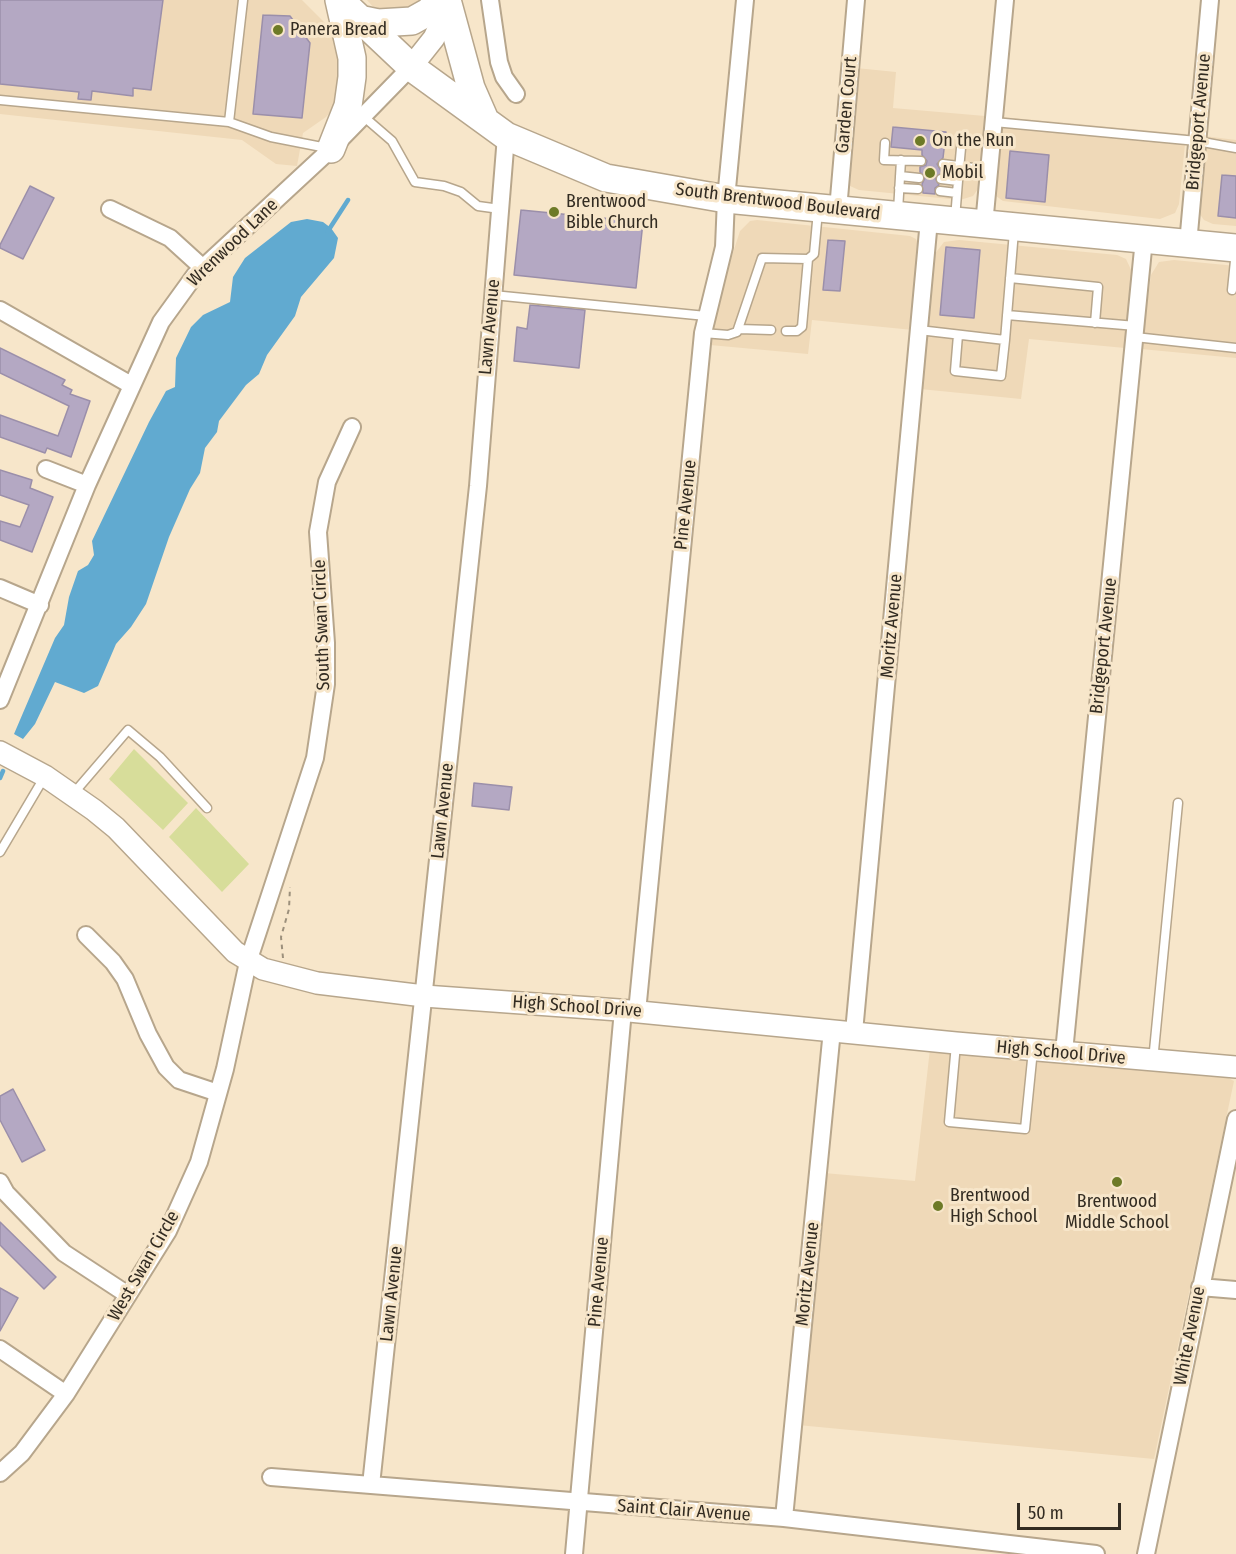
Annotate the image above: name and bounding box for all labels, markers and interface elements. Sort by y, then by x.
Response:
place label: Panera Bread [290,19,387,41]
marker: Panera Bread [271,23,285,37]
street label: Bridgeport Avenue [1182,53,1216,191]
street label: Garden Court [832,56,862,154]
place label: On the Run [932,130,1014,152]
marker: On the Run [913,134,927,148]
place label: Mobil [942,162,983,184]
marker: Mobil [923,166,937,180]
street label: South Brentwood Boulevard [674,179,882,225]
place label: Brentwood Bible Church [566,191,659,234]
street label: Wrenwood Lane [183,195,283,291]
marker: Brentwood Bible Church [547,205,561,219]
street label: Lawn Avenue [475,278,505,376]
street label: Pine Avenue [671,459,701,551]
street label: South Swan Circle [309,559,335,691]
street label: Moritz Avenue [877,573,907,679]
street label: Bridgeport Avenue [1086,577,1122,715]
street label: Lawn Avenue [427,762,459,860]
street label: High School Drive [512,992,642,1022]
street label: High School Drive [995,1037,1127,1069]
marker: Brentwood Middle School [1110,1175,1124,1189]
place label: Brentwood High School [950,1185,1037,1228]
place label: Brentwood Middle School [1065,1191,1169,1234]
marker: Brentwood High School [931,1199,945,1213]
street label: West Swan Circle [104,1207,184,1325]
street label: Moritz Avenue [792,1221,824,1327]
street label: Pine Avenue [584,1236,614,1328]
street label: Lawn Avenue [376,1245,408,1343]
street label: White Avenue [1170,1285,1210,1387]
scale bar [1020,1491,1124,1529]
street label: Saint Clair Avenue [617,1496,751,1526]
text: 50 m [1028,1502,1064,1524]

